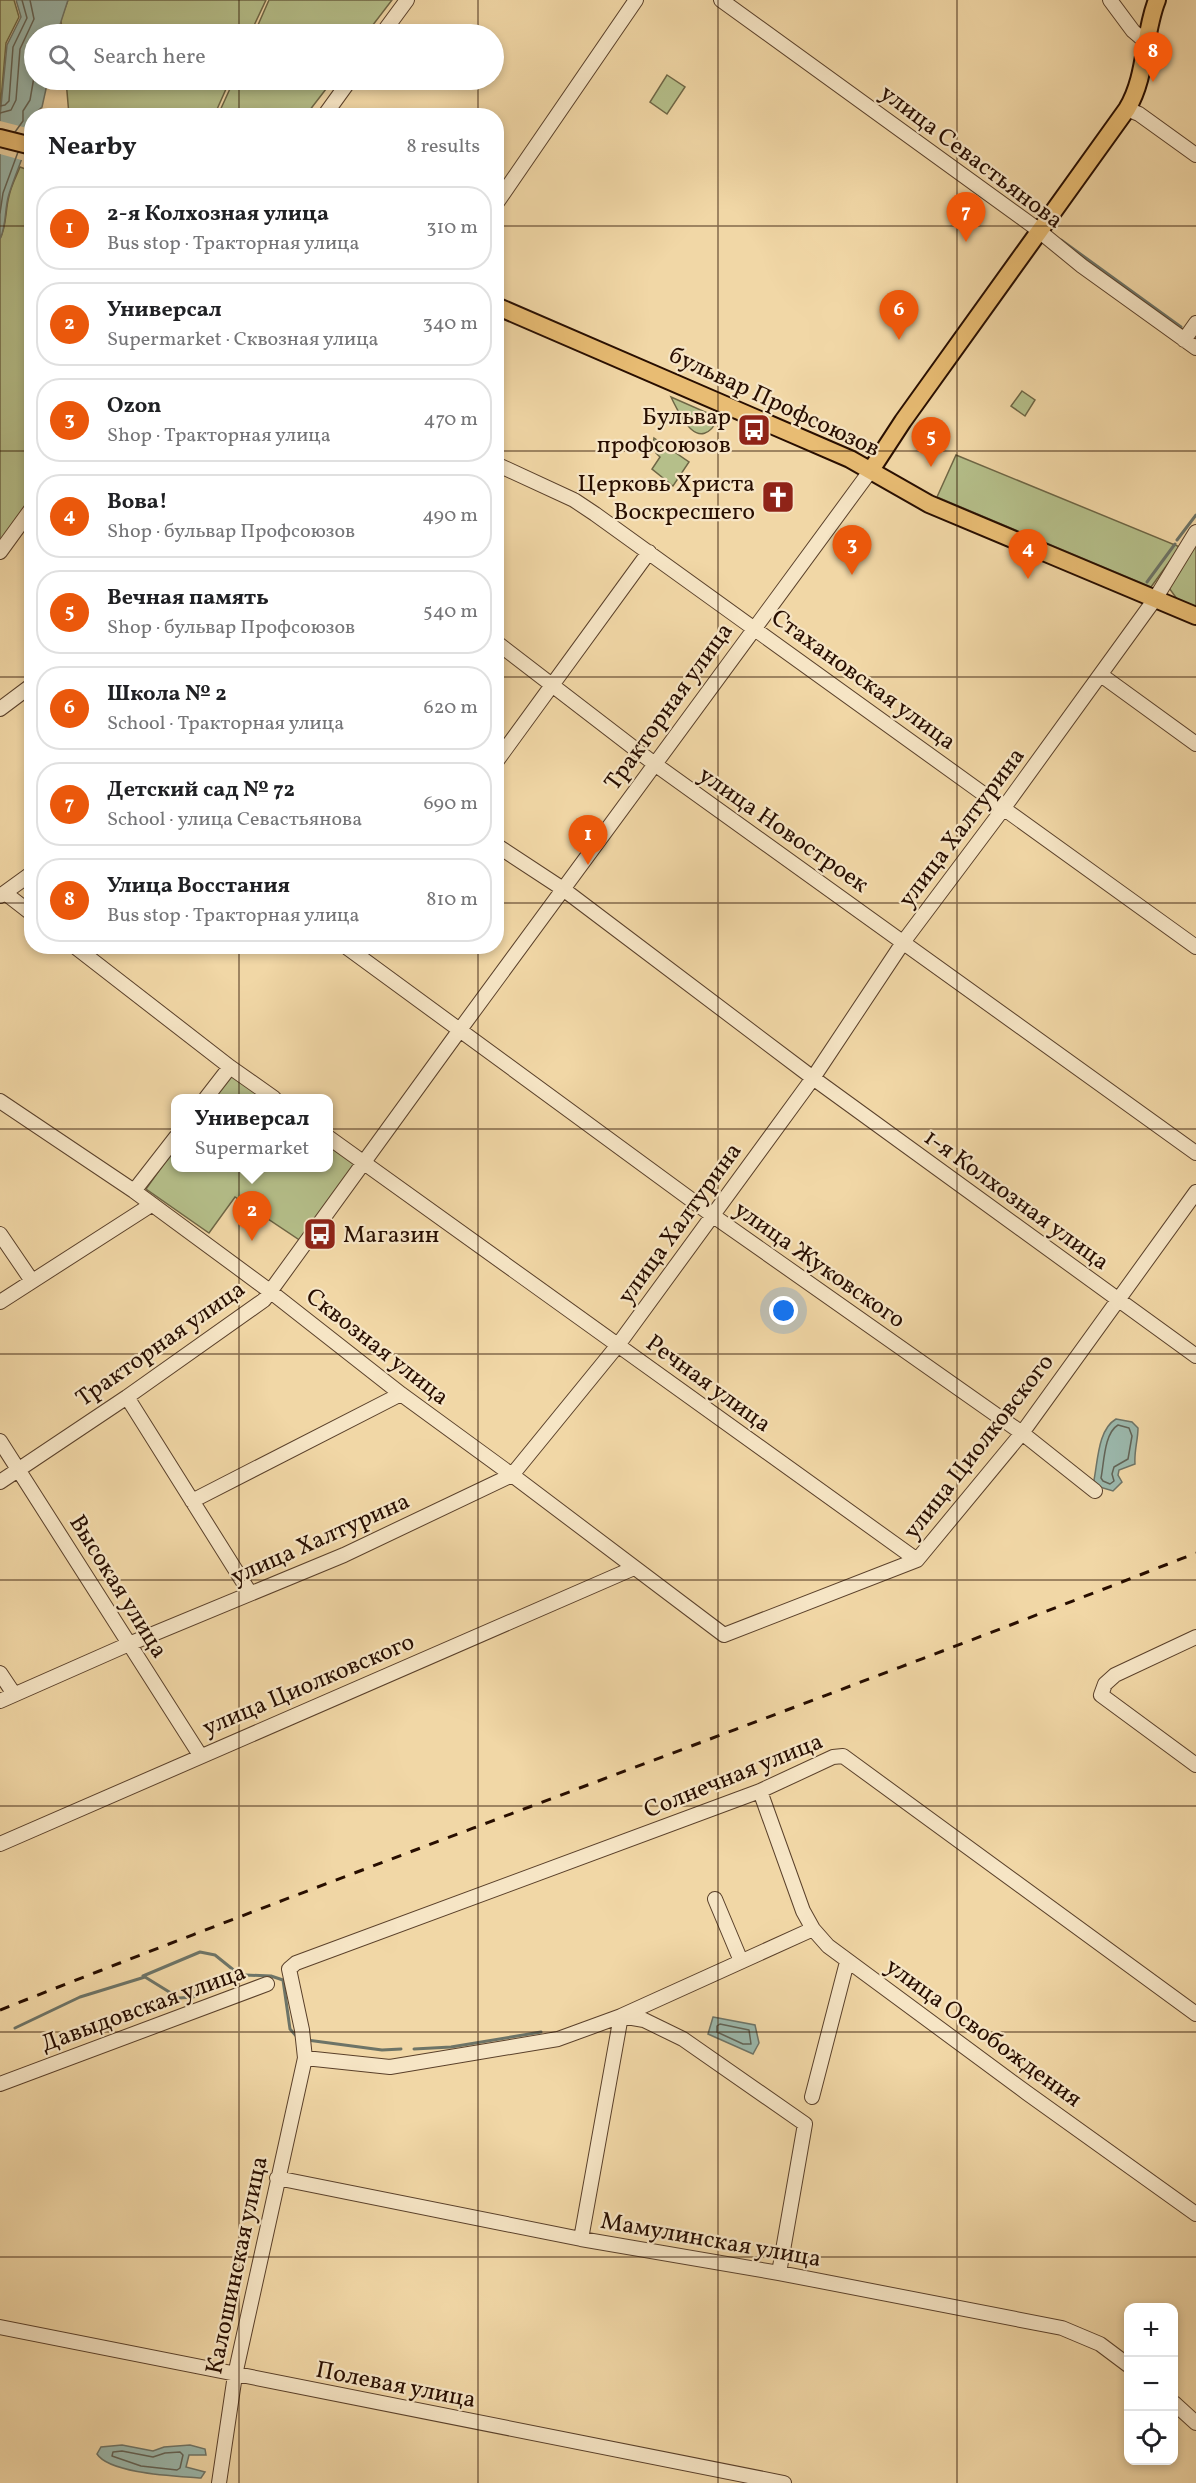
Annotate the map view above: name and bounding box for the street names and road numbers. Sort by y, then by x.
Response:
street label: улица Севастьянова [872,77,1070,238]
street label: бульвар Профсоюзов [663,339,885,467]
street label: Стахановская улица [763,602,962,759]
street label: Тракторная улица [597,616,742,798]
street label: улица Халтурина [891,741,1034,915]
street label: улица Новостроек [691,759,875,902]
street label: 1-я Колхозная улица [916,1122,1116,1280]
street label: улица Халтурина [610,1136,751,1312]
street label: улица Жуковского [726,1194,912,1338]
street label: Тракторная улица [69,1273,253,1416]
street label: Сквозная улица [298,1281,456,1414]
street label: Речная улица [638,1327,778,1442]
street label: улица Циолковского [896,1347,1063,1547]
street label: улица Халтурина [226,1485,416,1595]
street label: Высокая улица [60,1509,175,1665]
street label: улица Циолковского [197,1626,420,1746]
street label: Солнечная улица [639,1725,828,1828]
street label: улица Освобождения [878,1951,1088,2117]
street label: Давыдовская улица [36,1956,251,2062]
street label: Калошинская улица [198,2153,278,2378]
street label: Мамулинская улица [598,2205,824,2277]
street label: Полевая улица [313,2354,479,2418]

